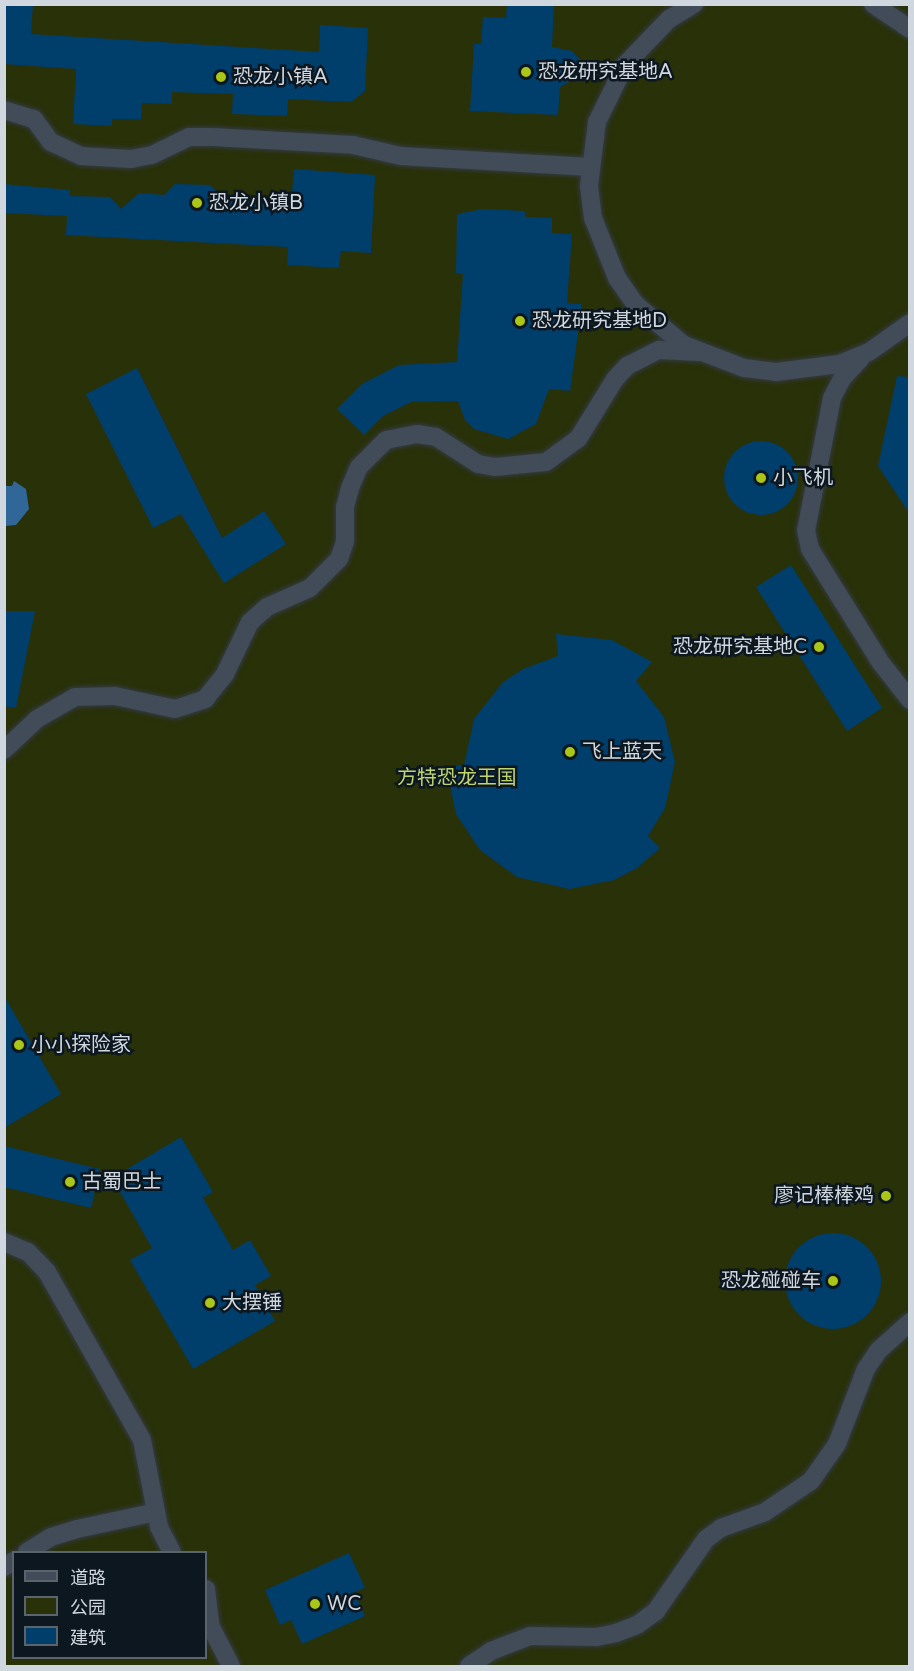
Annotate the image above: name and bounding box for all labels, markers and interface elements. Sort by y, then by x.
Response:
place label: 恐龙研究基地A [538,60,673,84]
place label: 恐龙小镇A [233,65,328,89]
marker: 恐龙研究基地A [519,65,533,79]
marker: 恐龙小镇A [214,70,228,84]
place label: 恐龙小镇B [209,191,303,215]
marker: 恐龙小镇B [190,196,204,210]
place label: 恐龙研究基地D [532,309,667,333]
marker: 恐龙研究基地D [513,314,527,328]
place label: 小飞机 [773,466,833,490]
marker: 小飞机 [754,471,768,485]
place label: 恐龙研究基地C [673,635,807,659]
marker: 恐龙研究基地C [812,640,826,654]
place label: 飞上蓝天 [582,740,662,764]
marker: 飞上蓝天 [563,745,577,759]
park label: 方特恐龙王国 [397,766,517,790]
place label: 小小探险家 [31,1033,131,1057]
marker: 小小探险家 [12,1038,26,1052]
place label: 古蜀巴士 [82,1170,162,1194]
marker: 古蜀巴士 [63,1175,77,1189]
place label: 廖记棒棒鸡 [774,1184,874,1208]
marker: 廖记棒棒鸡 [879,1189,893,1203]
place label: 恐龙碰碰车 [721,1269,821,1293]
marker: 恐龙碰碰车 [826,1274,840,1288]
place label: 大摆锤 [222,1291,282,1315]
marker: 大摆锤 [203,1296,217,1310]
legend [12,1551,207,1659]
text: 道路 [70,1567,106,1589]
place label: WC [327,1592,361,1616]
text: 公园 [70,1597,106,1619]
marker: WC [308,1597,322,1611]
text: 建筑 [70,1627,106,1649]

